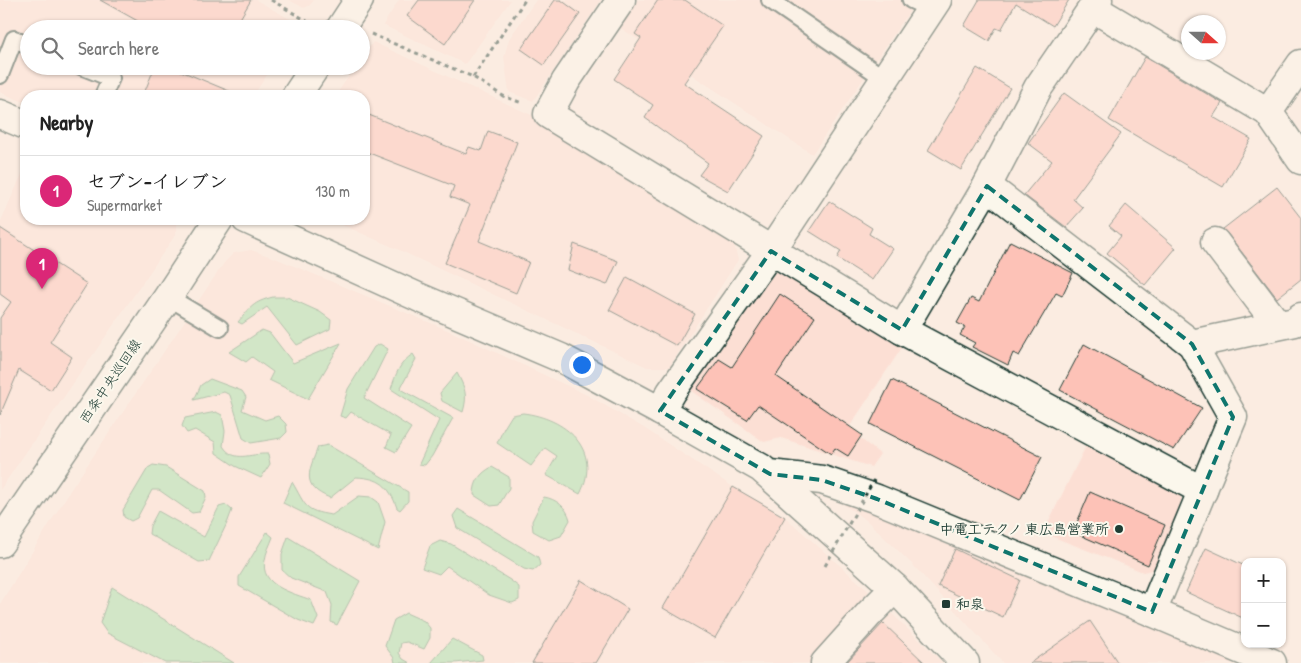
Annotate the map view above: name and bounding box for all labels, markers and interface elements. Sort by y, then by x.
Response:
north arrow [1181,15,1226,60]
search box [20,20,370,75]
icon: search [38,34,66,62]
text: Search here [78,35,159,61]
text: Nearby [40,108,93,137]
text: セブン-イレブン [87,168,228,194]
text: 1 [53,180,59,202]
text: 130 m [315,180,350,202]
text: Supermarket [87,194,162,216]
pin: 1 [26,248,58,289]
street label: 西条中央巡回線 [74,335,145,427]
your location [569,352,595,378]
place label: 中電工テクノ 東広島営業所 [940,519,1109,538]
marker: 中電工テクノ 東広島営業所 [1113,523,1125,535]
map controls [1241,558,1286,648]
button: + [1241,558,1286,603]
place label: 和泉 [956,594,984,613]
marker: 和泉 [940,598,952,610]
button: − [1241,603,1286,648]

